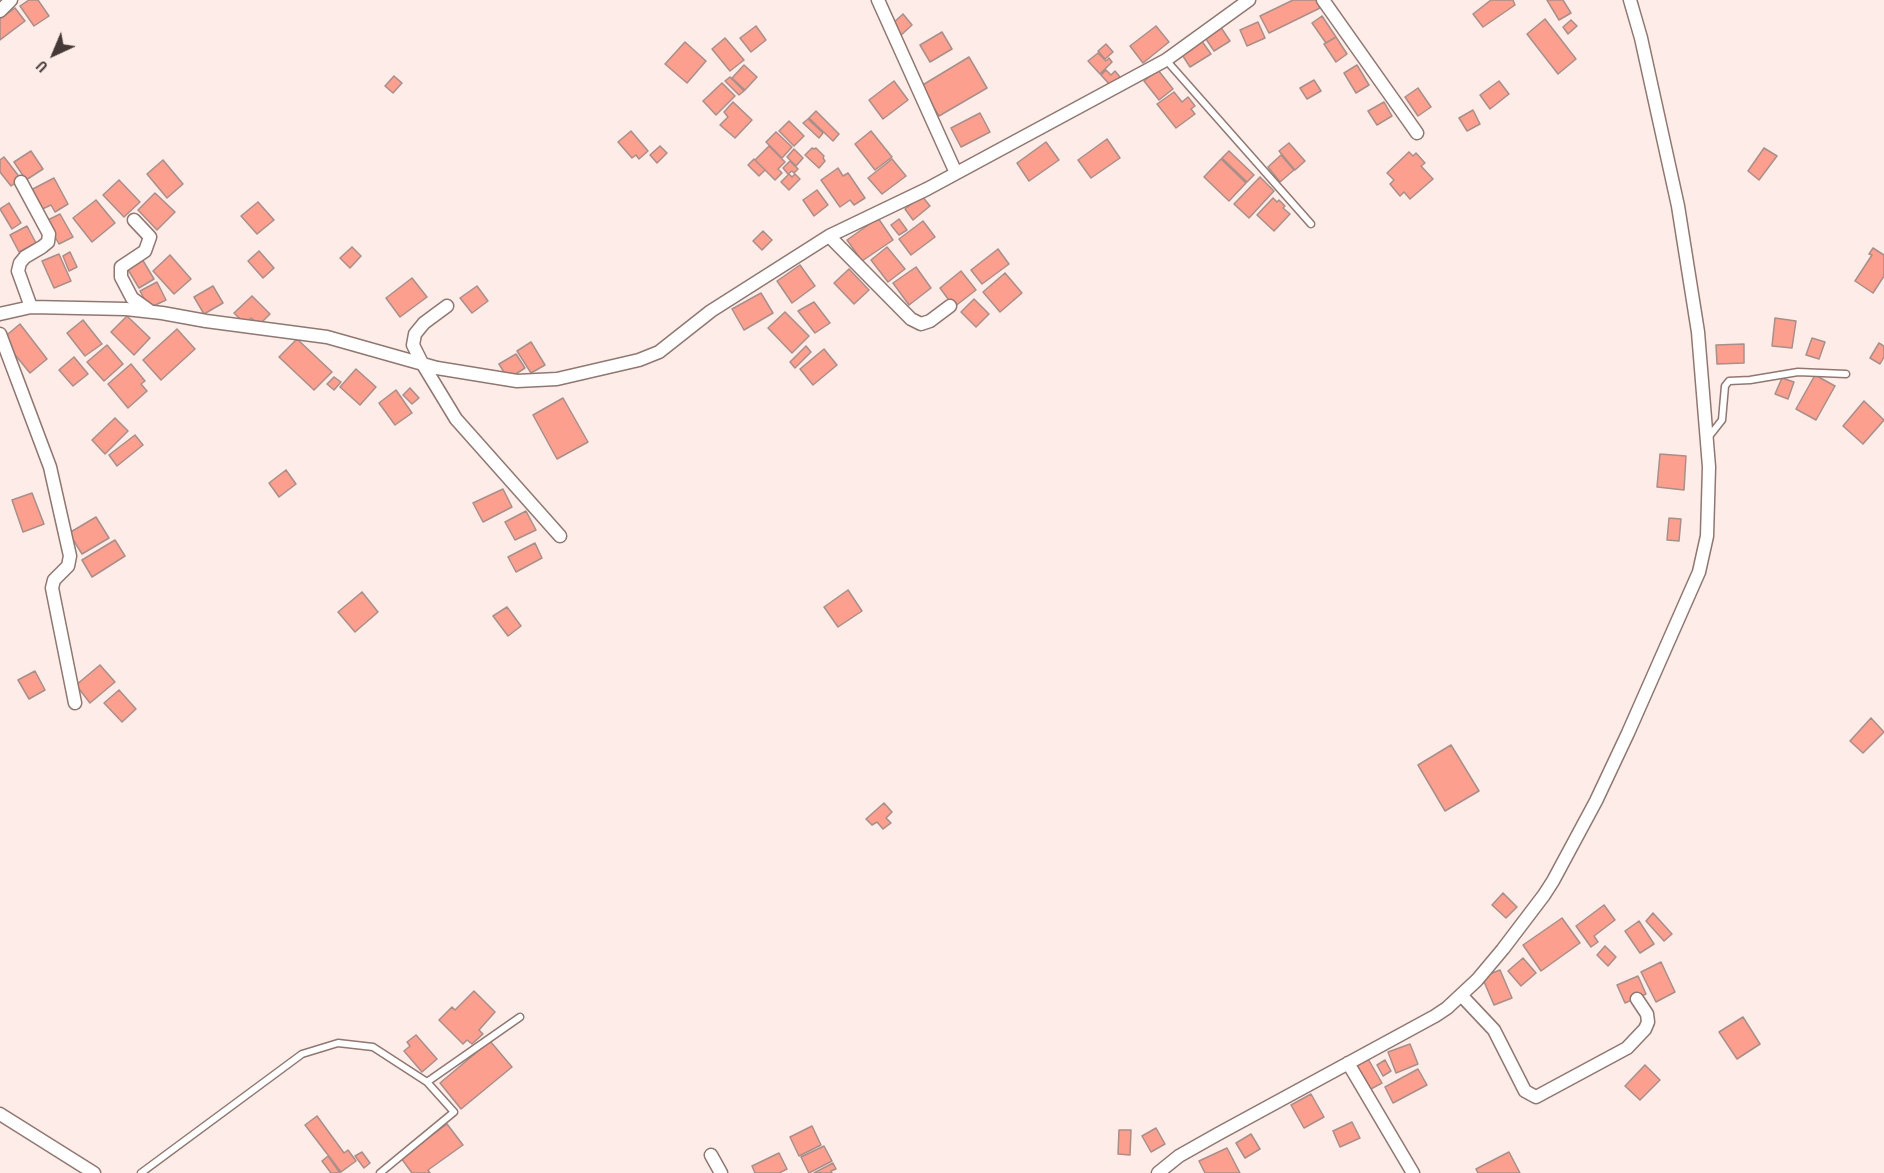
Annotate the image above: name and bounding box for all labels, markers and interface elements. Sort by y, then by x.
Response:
north arrow [24,24,84,84]
text: U [32,57,51,77]

